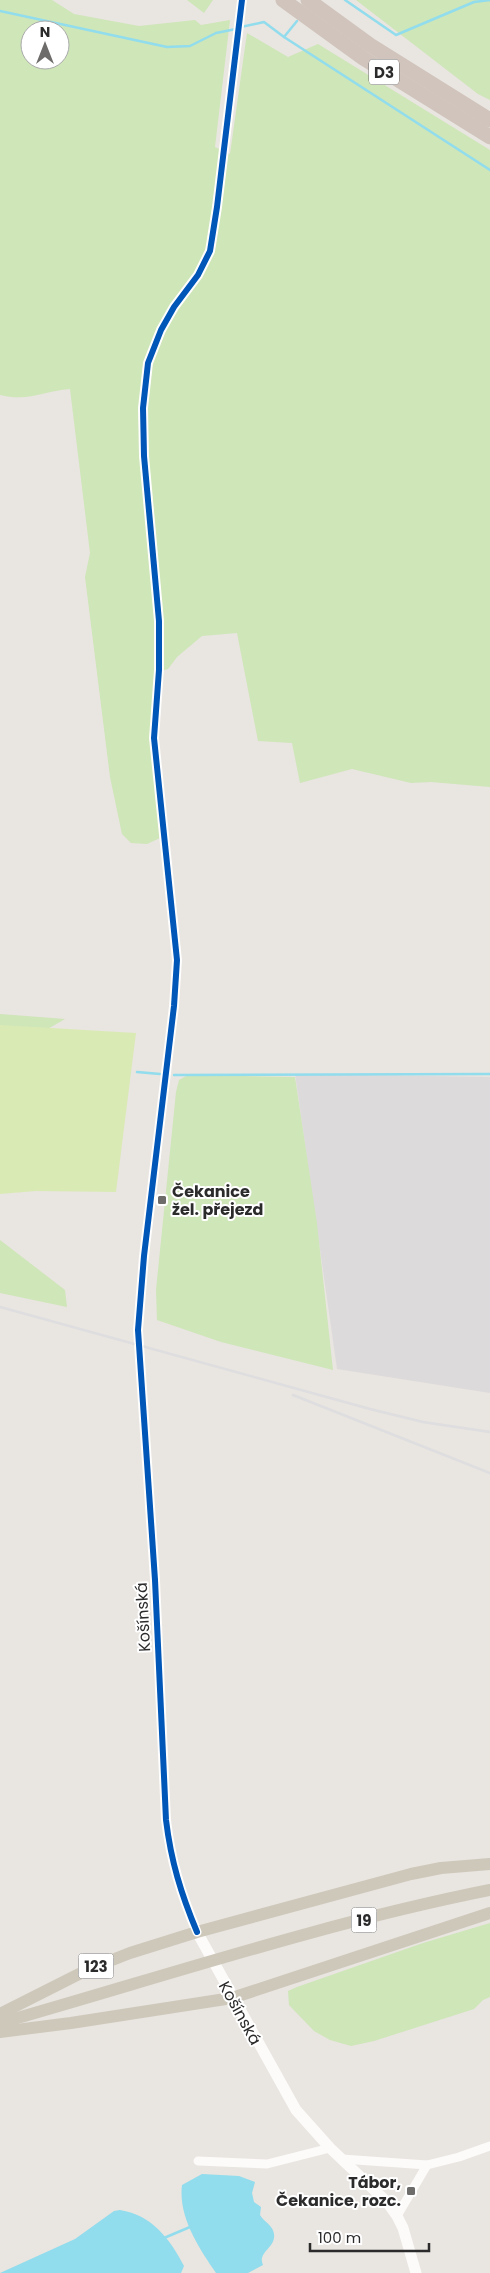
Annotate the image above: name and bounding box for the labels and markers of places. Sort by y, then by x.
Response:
place label: Čekanice žel. přejezd [172,1180,263,1221]
marker: Čekanice žel. přejezd [156,1194,168,1206]
place label: Tábor, Čekanice, rozc. [276,2171,401,2212]
marker: Tábor, Čekanice, rozc. [405,2185,417,2197]

